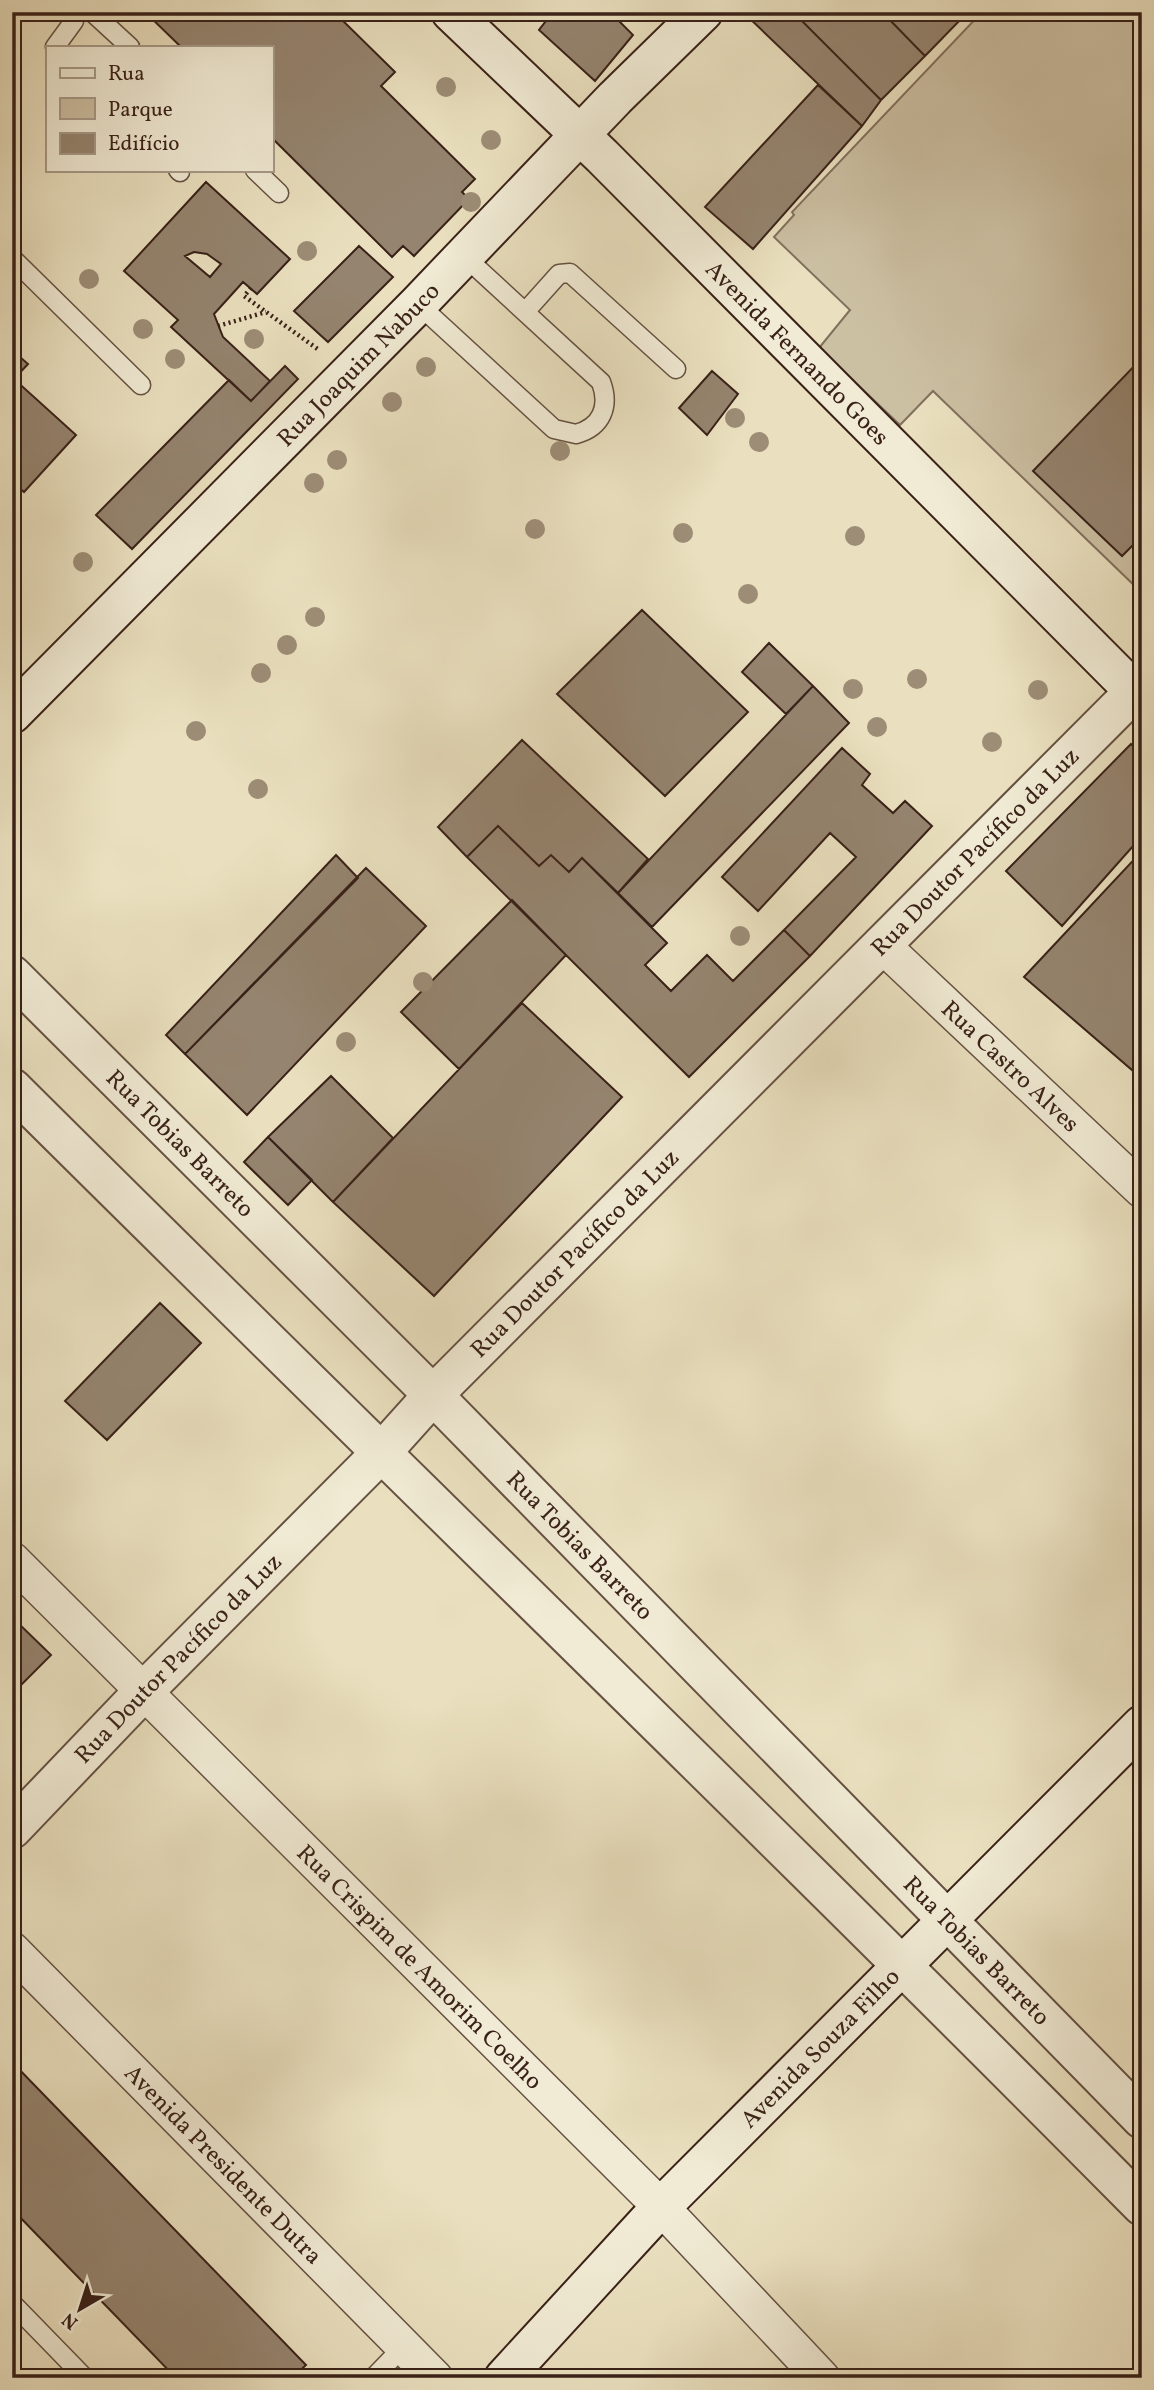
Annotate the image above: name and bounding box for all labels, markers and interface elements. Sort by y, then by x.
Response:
legend [46,46,273,172]
text: Rua [108,60,145,89]
text: Parque [108,96,173,125]
text: Edifício [108,130,180,159]
street label: Avenida Fernando Goes [696,254,896,454]
street label: Rua Joaquim Nabuco [270,276,449,456]
street label: Rua Doutor Pacífico da Luz [864,741,1088,965]
street label: Rua Castro Alves [932,994,1086,1141]
street label: Rua Tobias Barreto [97,1063,261,1226]
street label: Rua Doutor Pacífico da Luz [464,1142,688,1367]
street label: Rua Tobias Barreto [497,1464,660,1629]
street label: Rua Doutor Pacífico da Luz [68,1547,291,1772]
street label: Rua Crispim de Amorim Coelho [288,1838,549,2098]
street label: Rua Tobias Barreto [894,1869,1057,2034]
street label: Avenida Souza Filho [734,1962,909,2137]
street label: Avenida Presidente Dutra [115,2058,329,2273]
north arrow [46,2274,116,2344]
text: N [57,2306,84,2335]

